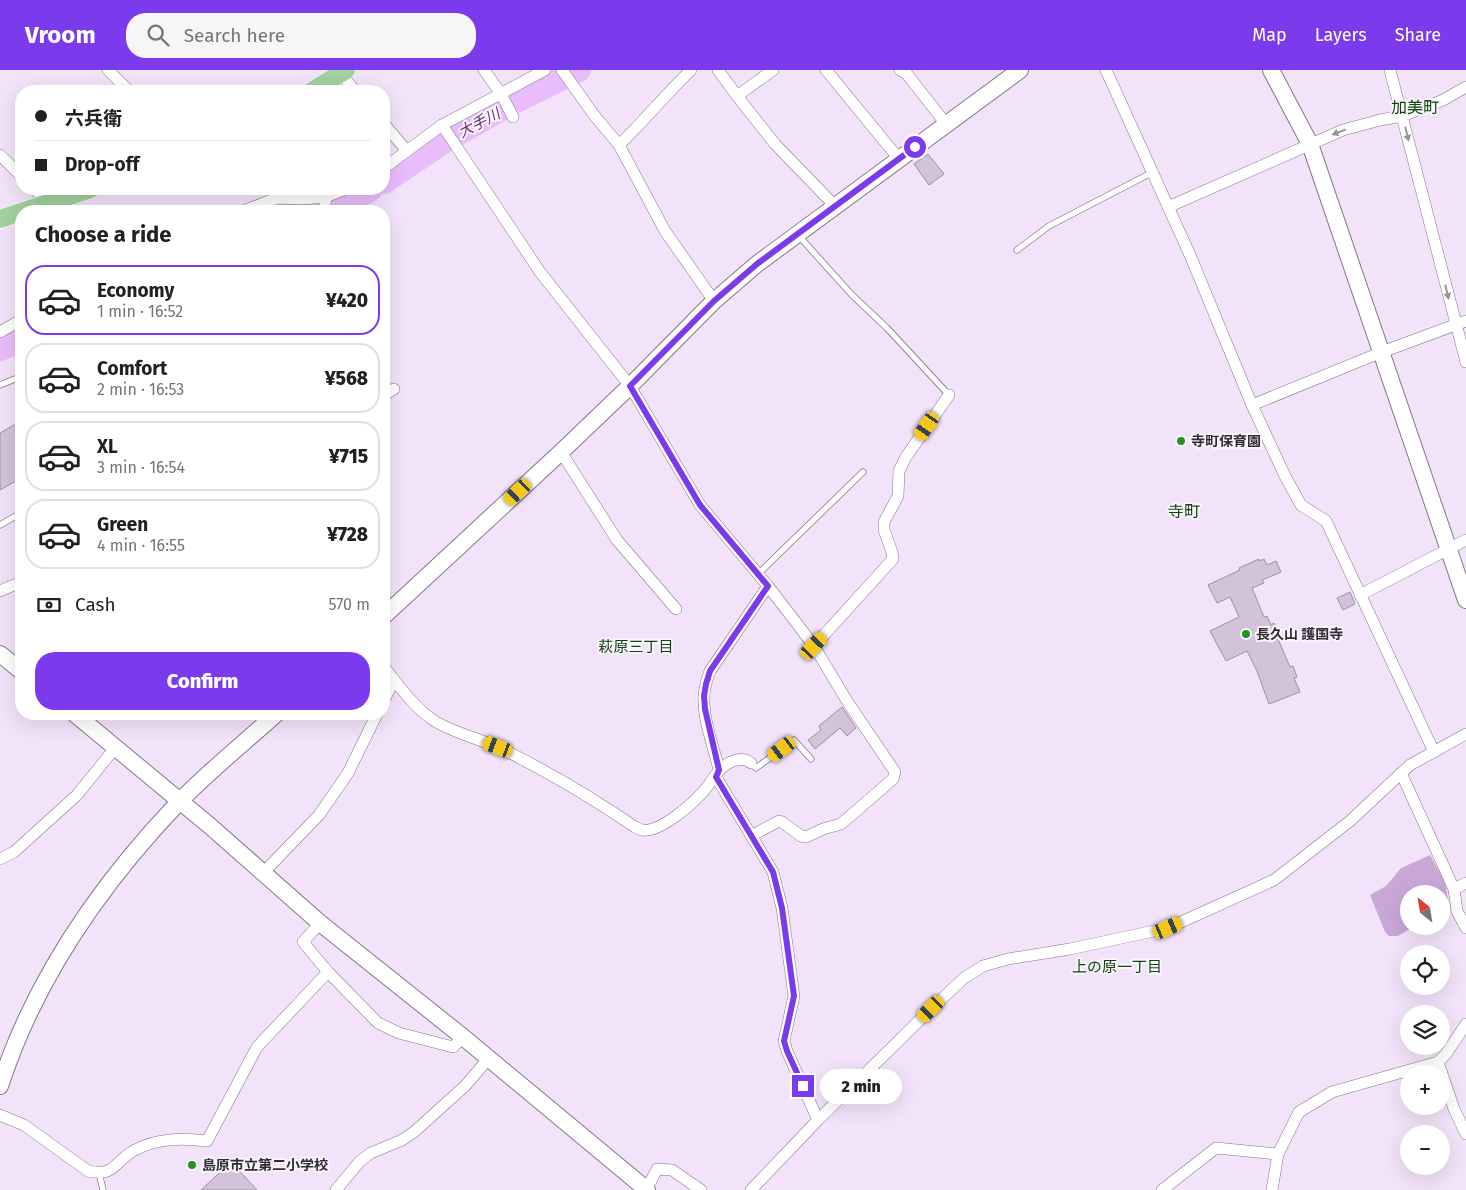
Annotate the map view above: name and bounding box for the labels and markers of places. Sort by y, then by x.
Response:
place label: 寺町保育園 [1191,433,1261,450]
marker: 寺町保育園 [1175,435,1187,447]
place label: 長久山 護国寺 [1256,626,1343,643]
marker: 長久山 護国寺 [1240,628,1252,640]
place label: 島原市立第二小学校 [202,1157,328,1174]
marker: 島原市立第二小学校 [186,1159,198,1171]

